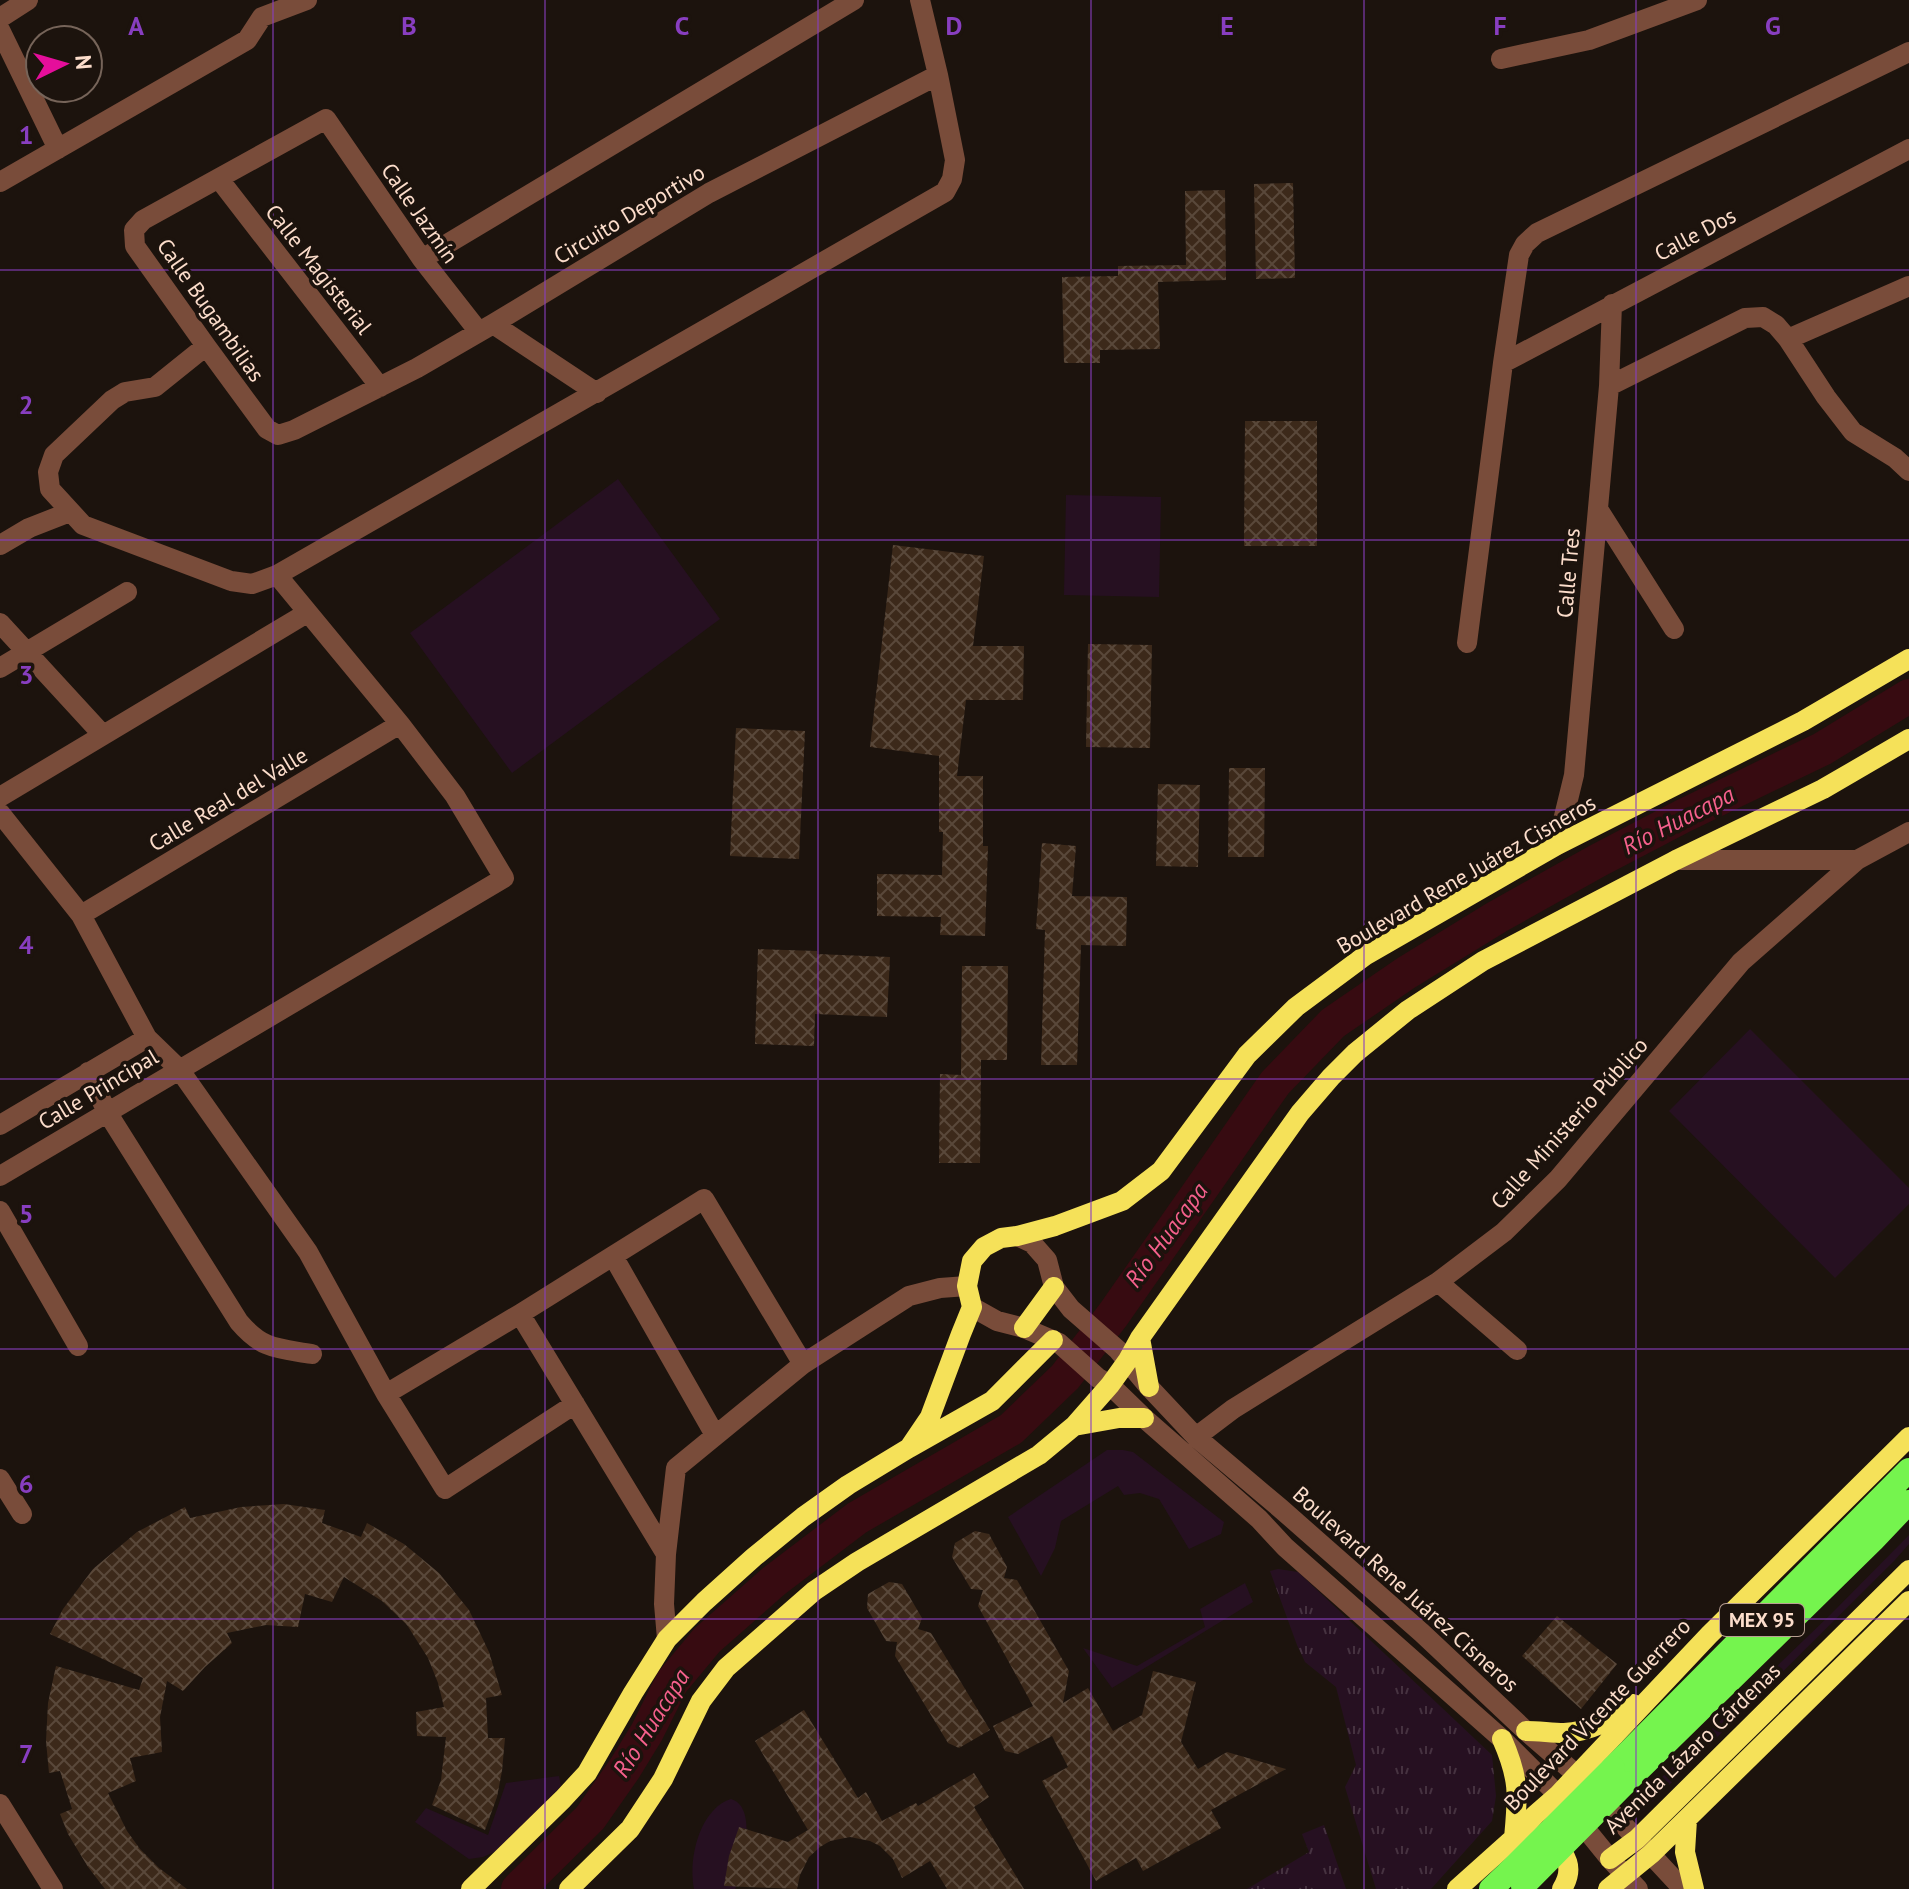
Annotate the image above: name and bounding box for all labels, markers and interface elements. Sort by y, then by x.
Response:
text: A [128,9,144,42]
text: B [401,9,417,42]
text: C [675,9,689,42]
text: D [946,9,962,42]
text: E [1220,9,1234,42]
text: F [1493,9,1507,42]
text: G [1765,9,1781,42]
north arrow [24,24,104,104]
text: N [69,54,99,71]
text: 1 [19,118,33,151]
street label: Calle Jazmín [375,157,465,269]
street label: Circuito Deportivo [548,158,710,270]
street label: Calle Magisterial [260,198,379,340]
street label: Calle Dos [1649,201,1741,267]
street label: Calle Bugambilias [151,233,271,387]
text: 2 [19,388,33,421]
street label: Calle Tres [1550,527,1586,619]
text: 3 [19,658,33,691]
street label: Calle Real del Valle [143,741,313,857]
water label: Río Huacapa [1617,778,1740,862]
street label: Boulevard Rene Juárez Cisneros [1331,788,1601,960]
text: 4 [19,928,34,961]
street label: Calle Ministerio Público [1484,1031,1654,1215]
street label: Calle Principal [33,1042,164,1136]
water label: Río Huacapa [1118,1176,1215,1293]
text: 5 [19,1197,33,1230]
text: 6 [19,1467,33,1500]
street label: Boulevard Rene Juárez Cisneros [1287,1480,1525,1698]
road number: MEX 95 [1720,1604,1804,1636]
street label: Boulevard Vicente Guerrero [1498,1612,1696,1816]
street label: Avenida Lázaro Cárdenas [1598,1656,1786,1840]
water label: Río Huacapa [606,1663,697,1783]
text: 7 [19,1737,33,1770]

